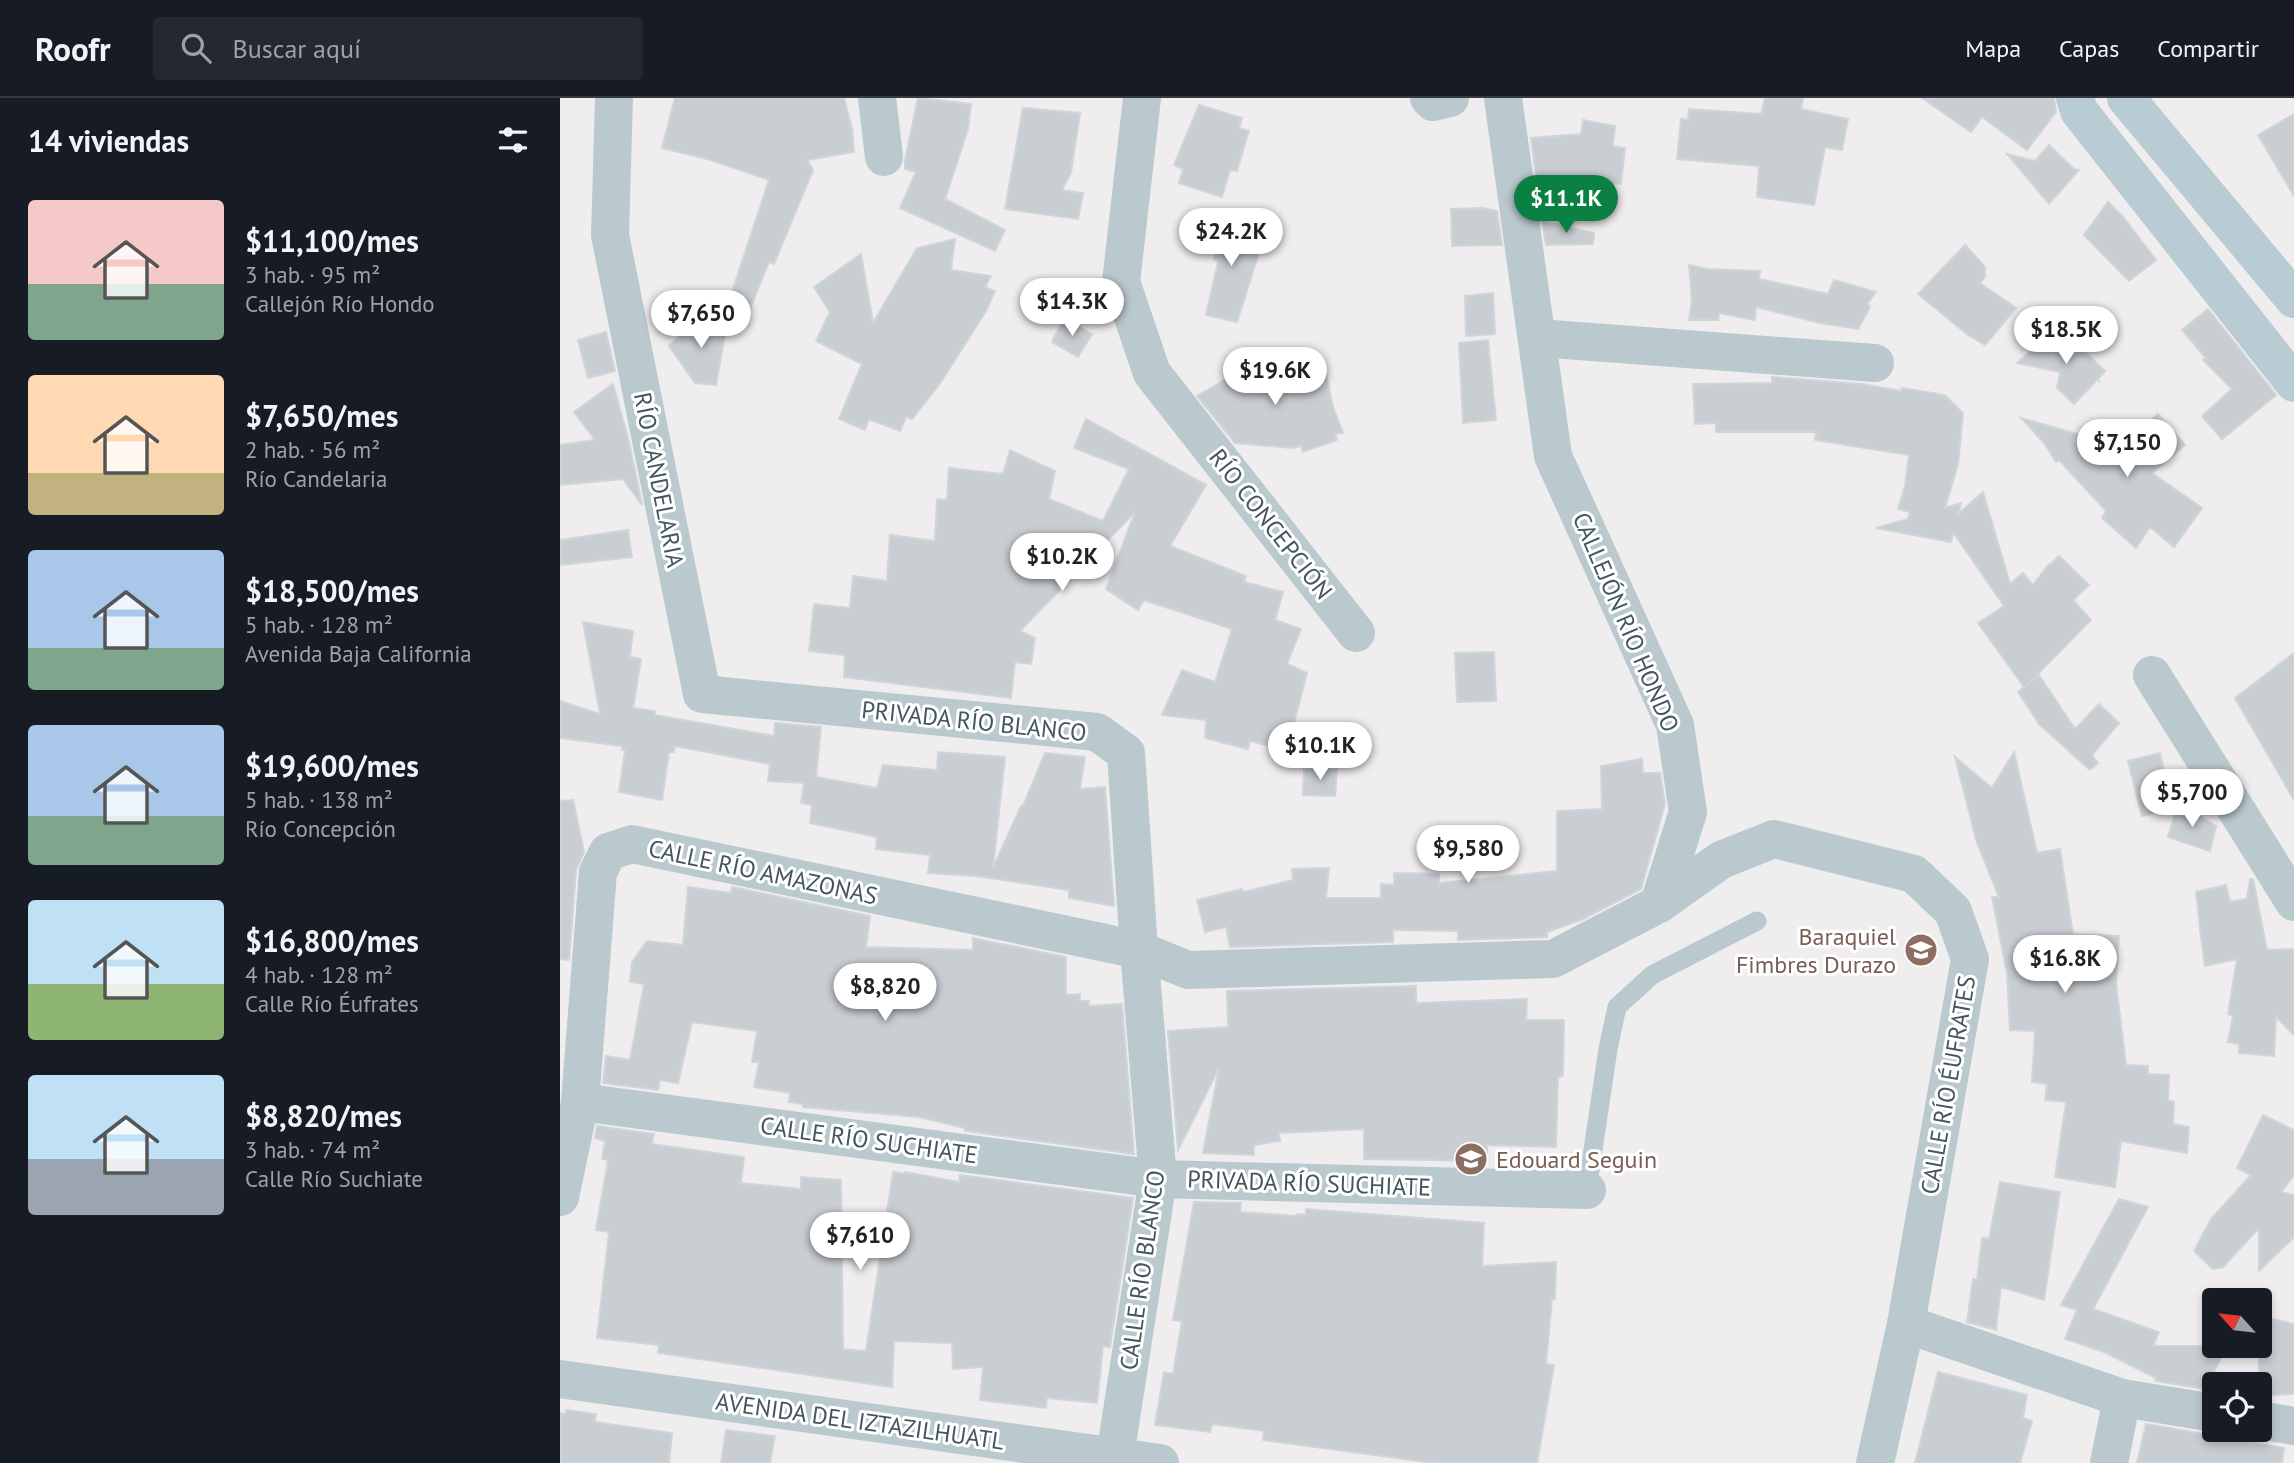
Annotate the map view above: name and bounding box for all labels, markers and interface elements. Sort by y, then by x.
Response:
search box [153,17,643,80]
text: Roofr [35,27,111,70]
icon: search [177,29,215,67]
text: Buscar aquí [233,32,361,65]
text: Mapa [1965,33,2021,64]
text: Capas [2059,33,2119,64]
text: Compartir [2157,33,2259,64]
text: 14 viviendas [28,121,189,160]
icon: filters [494,121,532,159]
pin: $11.1K [1509,176,1623,235]
text: $11.1K [1530,183,1602,212]
pin: $24.2K [1174,208,1288,268]
text: $24.2K [1195,216,1267,245]
text: $11,100/mes [245,221,419,260]
icon: home [84,228,168,312]
text: 3 hab. · 95 m² [245,260,380,289]
pin: $14.3K [1015,278,1129,338]
text: $14.3K [1036,286,1108,315]
text: Callejón Río Hondo [245,289,435,318]
pin: $7,650 [644,290,758,350]
text: $7,650 [667,298,735,327]
pin: $18.5K [2009,306,2123,366]
text: $18.5K [2030,314,2102,343]
pin: $19.6K [1218,348,1332,407]
text: $19.6K [1239,355,1311,384]
street label: RÍO CANDELARIA [627,390,691,570]
text: $7,650/mes [245,396,398,435]
icon: home [84,403,168,487]
pin: $7,150 [2070,420,2184,479]
text: $7,150 [2093,427,2161,456]
text: 2 hab. · 56 m² [245,435,380,464]
street label: RÍO CONCEPCIÓN [1203,443,1339,605]
text: Río Candelaria [245,464,387,493]
street label: CALLEJÓN RÍO HONDO [1566,508,1686,736]
pin: $10.2K [1005,533,1119,593]
text: $10.2K [1026,541,1098,570]
text: $18,500/mes [245,571,419,610]
icon: home [84,578,168,662]
text: 5 hab. · 128 m² [245,610,393,639]
text: Avenida Baja California [245,639,472,668]
street label: PRIVADA RÍO BLANCO [860,694,1088,748]
pin: $10.1K [1263,722,1377,782]
text: $10.1K [1284,730,1356,759]
text: $19,600/mes [245,746,419,785]
icon: home [84,753,168,837]
pin: $5,700 [2135,770,2249,829]
text: $5,700 [2156,777,2228,806]
text: 5 hab. · 138 m² [245,785,393,814]
text: Río Concepción [245,814,396,843]
pin: $9,580 [1411,826,1525,885]
street label: CALLE RÍO AMAZONAS [646,833,880,911]
text: $9,580 [1432,833,1504,862]
text: $16,800/mes [245,921,419,960]
place label: Baraquiel Fimbres Durazo [1736,921,1896,980]
icon: home [84,928,168,1012]
school or university icon: Baraquiel Fimbres Durazo [1902,931,1940,969]
pin: $16.8K [2008,936,2122,995]
text: $16.8K [2029,943,2101,972]
text: 4 hab. · 128 m² [245,960,393,989]
pin: $8,820 [828,964,942,1023]
text: $8,820 [849,971,921,1000]
street label: CALLE RÍO ÉUFRATES [1914,973,1982,1197]
text: Calle Río Éufrates [245,989,419,1018]
text: $8,820/mes [245,1096,402,1135]
icon: home [84,1103,168,1187]
street label: CALLE RÍO SUCHIATE [758,1109,980,1171]
text: 3 hab. · 74 m² [245,1135,380,1164]
school or university icon: Edouard Seguin [1452,1140,1490,1178]
place label: Edouard Seguin [1496,1144,1657,1175]
street label: PRIVADA RÍO SUCHIATE [1187,1163,1431,1203]
text: Calle Río Suchiate [245,1164,423,1193]
street label: CALLE RÍO BLANCO [1113,1168,1171,1372]
pin: $7,610 [803,1212,917,1272]
text: $7,610 [826,1220,894,1249]
north arrow [2202,1288,2272,1358]
map controls [2202,1288,2272,1442]
button: locate [2202,1372,2272,1442]
street label: AVENIDA DEL IZTAZILHUATL [714,1385,1006,1457]

